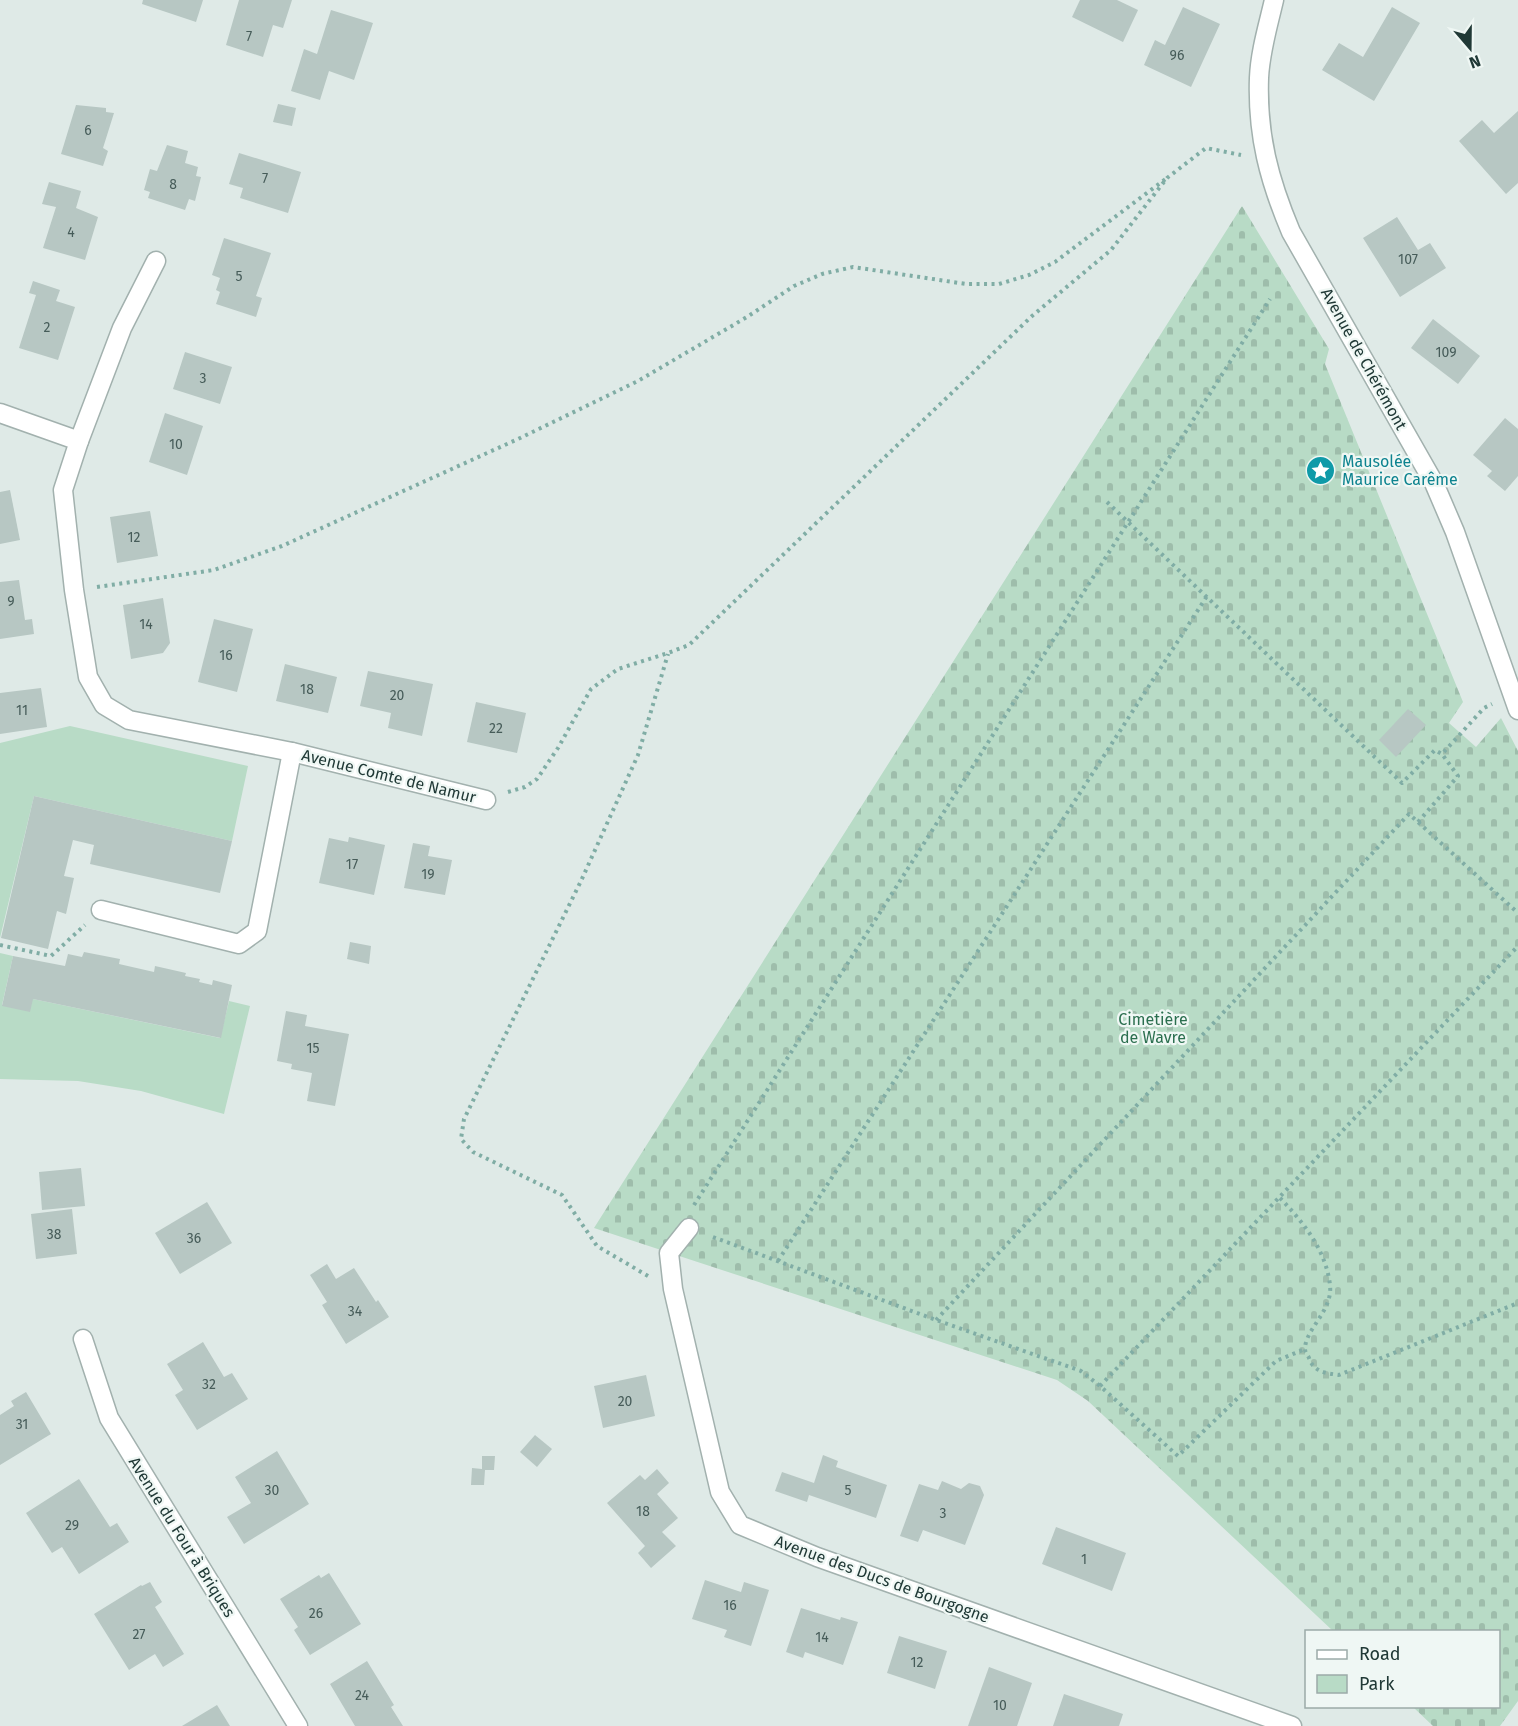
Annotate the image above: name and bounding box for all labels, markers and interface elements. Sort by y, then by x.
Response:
north arrow [1440,18,1500,78]
house number: 7 [246,28,252,45]
house number: 96 [1170,47,1184,64]
text: N [1467,51,1483,72]
house number: 6 [84,122,92,139]
house number: 7 [262,170,268,187]
house number: 8 [169,176,177,193]
house number: 4 [67,224,75,241]
house number: 107 [1398,251,1418,268]
house number: 5 [235,268,243,285]
street label: Avenue de Chérémont [1317,285,1411,433]
house number: 2 [44,319,51,336]
house number: 109 [1435,344,1457,361]
house number: 3 [200,370,207,387]
house number: 10 [169,436,183,453]
place label: Mausolée Maurice Carême [1342,452,1458,489]
place icon: Mausolée Maurice Carême [1305,454,1337,486]
house number: 12 [128,529,141,546]
house number: 9 [7,593,15,610]
house number: 14 [139,616,153,633]
house number: 16 [219,647,233,664]
house number: 18 [300,681,314,698]
house number: 20 [390,687,405,704]
house number: 11 [16,702,28,719]
house number: 22 [489,720,503,737]
street label: Avenue Comte de Namur [300,745,479,807]
house number: 17 [346,856,358,873]
house number: 19 [421,866,435,883]
park label: Cimetière de Wavre [1118,1010,1188,1047]
house number: 15 [306,1040,320,1057]
house number: 38 [47,1226,62,1243]
house number: 36 [187,1230,201,1247]
house number: 34 [348,1303,363,1320]
house number: 32 [202,1376,216,1393]
house number: 20 [618,1393,633,1410]
house number: 31 [16,1416,28,1433]
street label: Avenue du Four à Briques [125,1453,239,1621]
house number: 30 [265,1482,280,1499]
house number: 5 [844,1482,852,1499]
house number: 18 [636,1503,650,1520]
house number: 3 [940,1505,947,1522]
house number: 29 [65,1517,79,1534]
street label: Avenue des Ducs de Bourgogne [772,1531,992,1627]
house number: 1 [1081,1551,1087,1568]
house number: 16 [723,1597,737,1614]
house number: 26 [309,1605,323,1622]
house number: 27 [132,1626,146,1643]
house number: 14 [815,1629,829,1646]
legend [1305,1630,1500,1708]
text: Road [1359,1643,1401,1665]
house number: 12 [911,1654,924,1671]
text: Park [1359,1673,1395,1695]
house number: 24 [355,1687,370,1704]
house number: 10 [993,1697,1007,1714]

